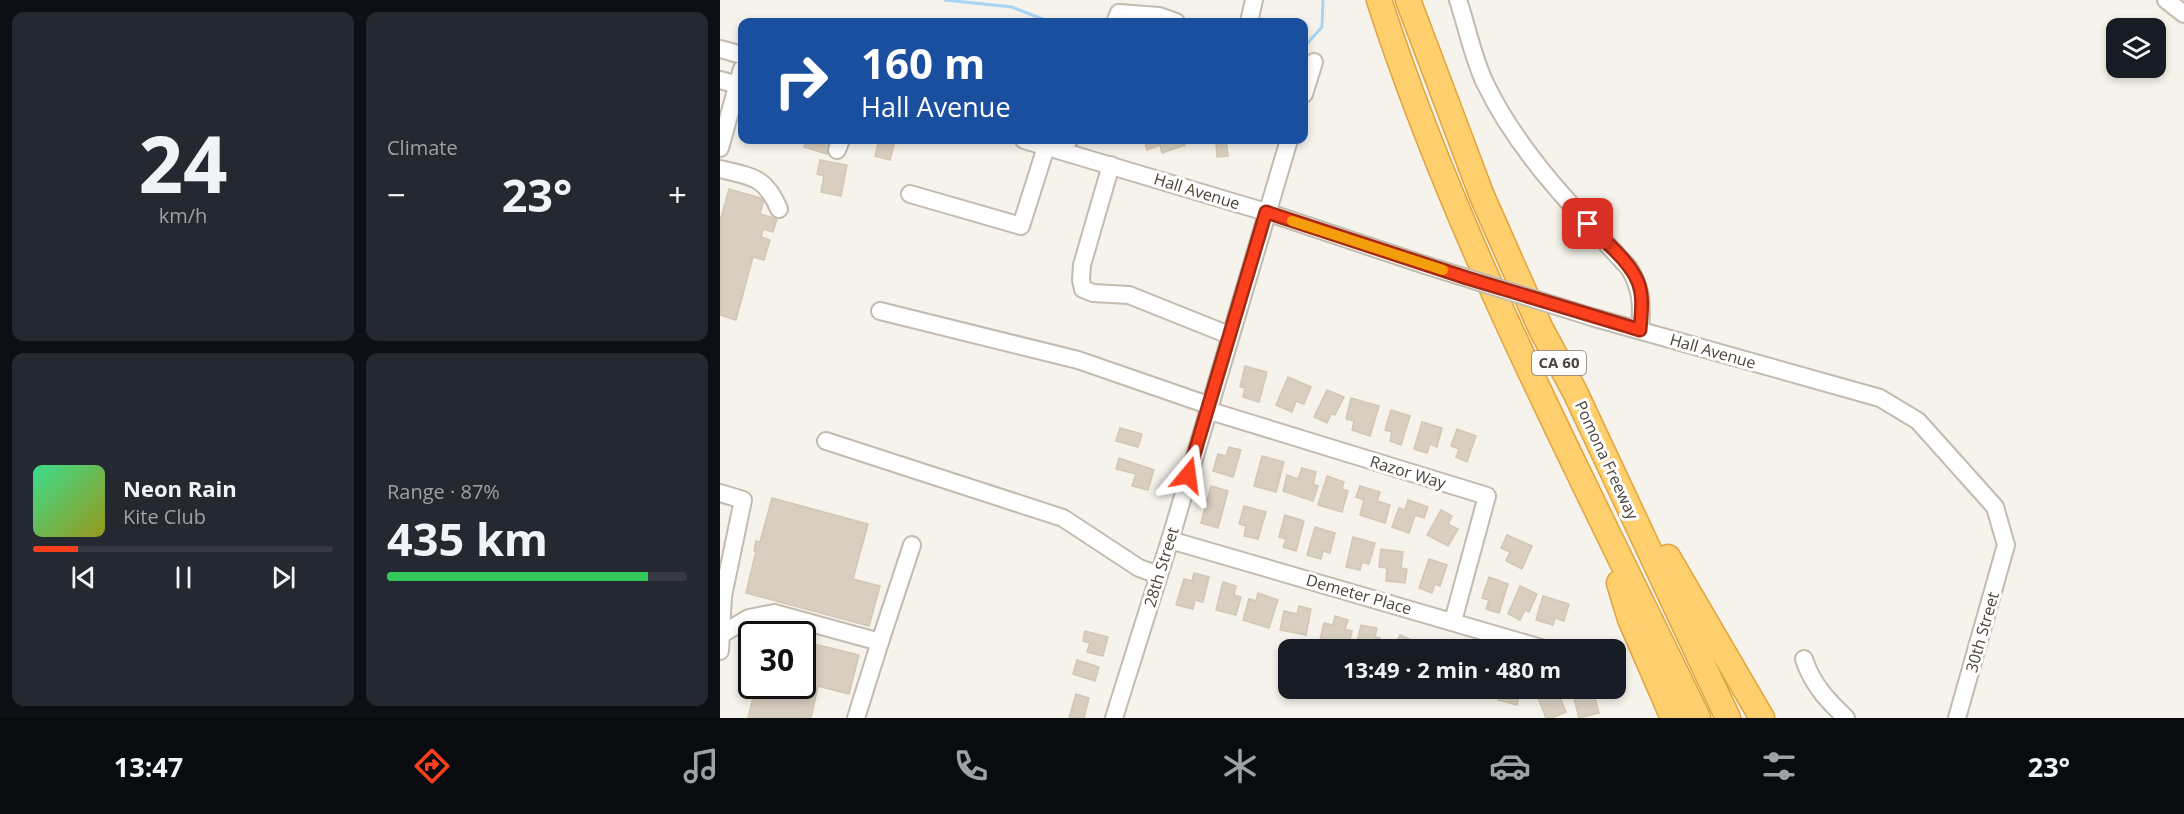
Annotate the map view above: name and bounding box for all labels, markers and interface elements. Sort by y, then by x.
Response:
map controls [2106,18,2166,78]
button: layers [2106,18,2166,78]
text: 160 m [861,34,985,91]
icon: right [762,42,840,120]
text: Hall Avenue [861,88,1011,125]
text: 24 [138,110,228,216]
text: Climate [387,134,458,161]
text: 23° [502,164,572,225]
street label: Hall Avenue [1151,168,1243,214]
text: − [387,172,406,217]
text: + [668,172,687,217]
pin [1562,198,1613,249]
text: km/h [159,202,207,229]
icon: arrive [1571,207,1604,240]
street label: Hall Avenue [1667,328,1759,374]
road number: CA 60 [1532,351,1586,375]
street label: Pomona Freeway [1570,397,1645,524]
position arrow [1156,443,1220,507]
street label: Razor Way [1367,450,1450,494]
text: Neon Rain [123,473,237,503]
text: Range · 87% [387,478,500,505]
text: Kite Club [123,503,206,530]
text: 435 km [387,508,548,569]
street label: 28th Street [1138,524,1184,610]
icon: previous [67,561,100,594]
icon: pause [167,561,200,594]
icon: next [267,561,300,594]
street label: Demeter Place [1304,568,1414,620]
street label: 30th Street [1960,589,2004,675]
speed limit sign: 30 [738,621,816,699]
text: 13:49 · 2 min · 480 m [1343,654,1561,684]
icon: directions [411,745,453,787]
icon: music [680,745,722,787]
icon: phone [950,745,992,787]
icon: climate [1219,745,1261,787]
icon: car [1489,745,1531,787]
icon: filters [1758,745,1800,787]
text: 13:47 [114,748,183,785]
text: 23° [2028,748,2070,785]

